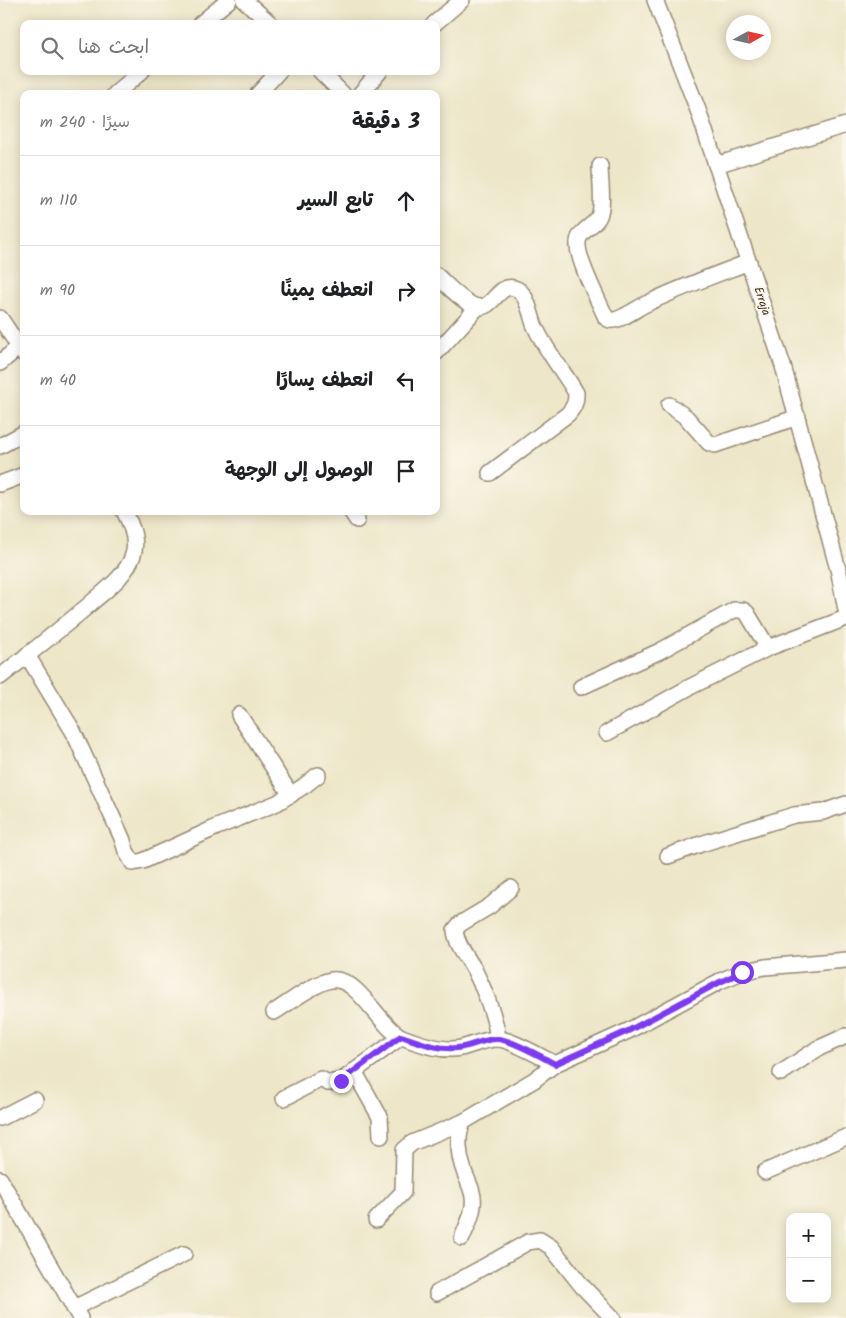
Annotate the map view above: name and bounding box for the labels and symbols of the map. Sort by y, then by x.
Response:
north arrow [726,15,771,60]
street label: Erraja [748,284,776,318]
route start [731,961,754,984]
route end [330,1070,353,1093]

